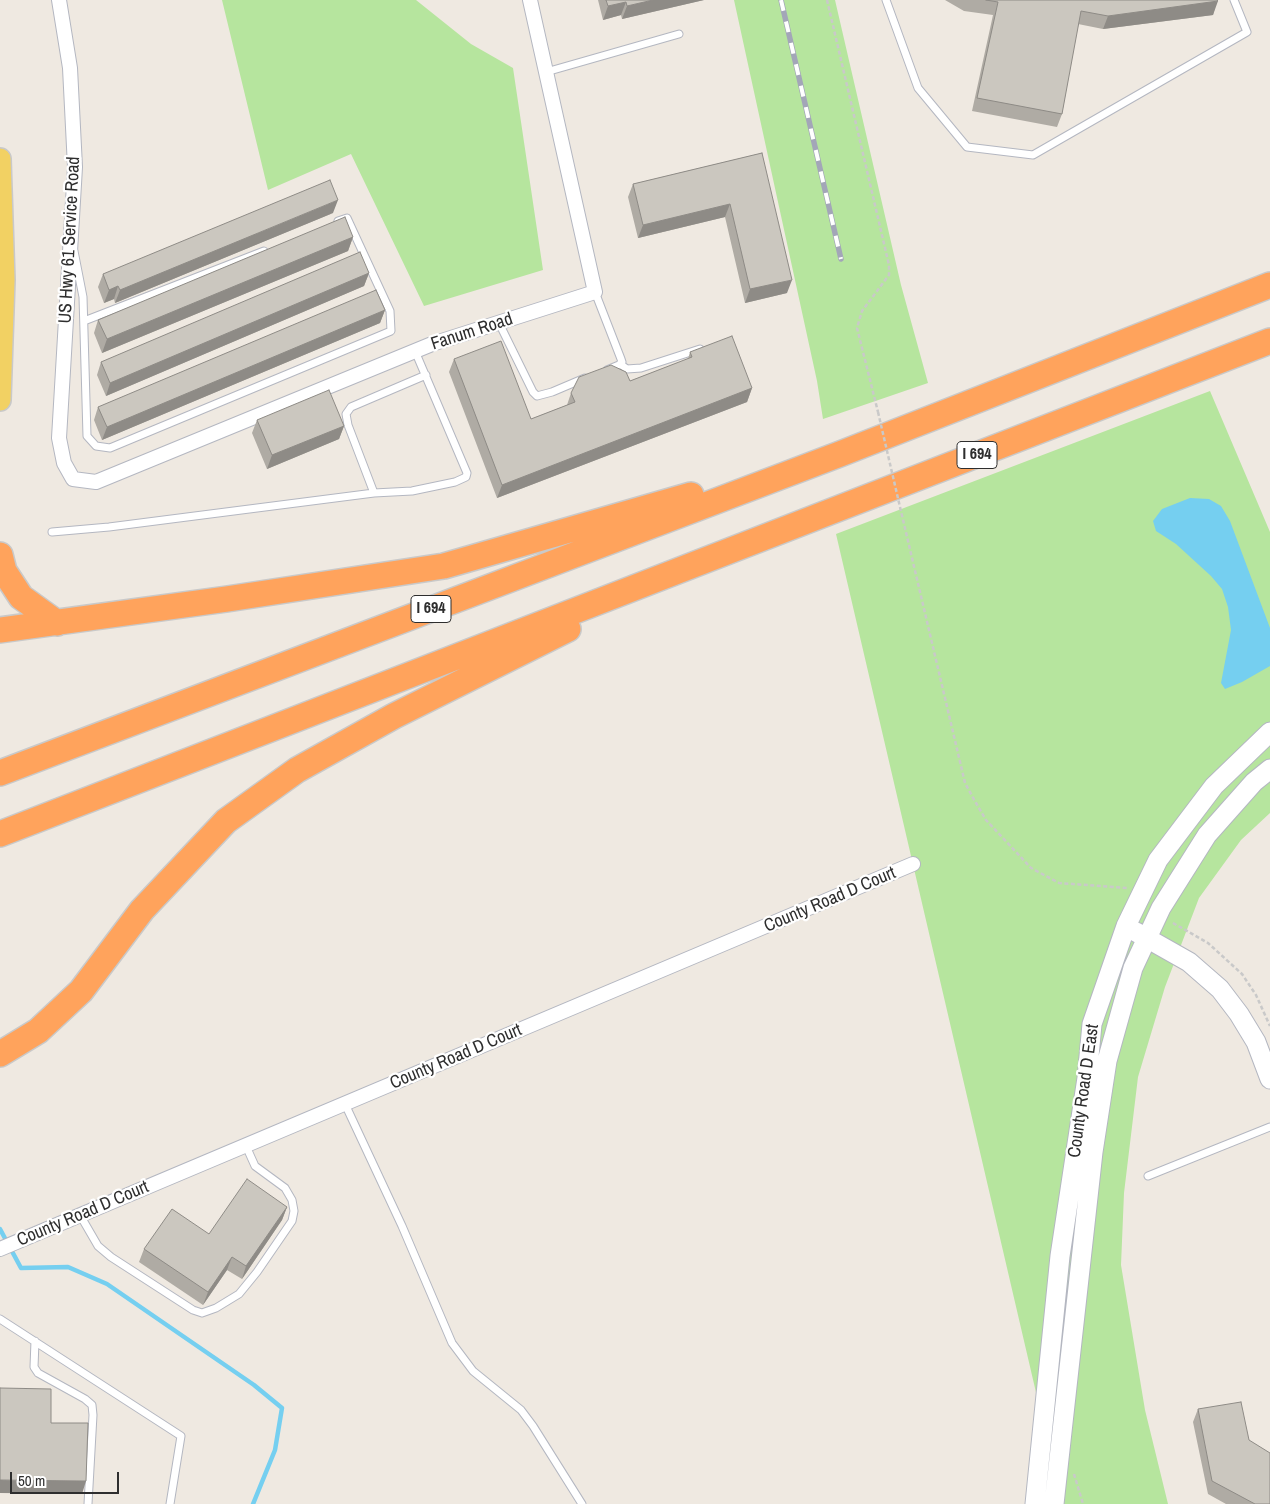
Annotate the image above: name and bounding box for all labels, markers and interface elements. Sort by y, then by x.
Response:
street label: US Hwy 61 Service Road [55,156,85,324]
street label: Fanum Road [428,309,516,355]
road number: I 694 [957,442,997,468]
road number: I 694 [411,596,451,622]
street label: County Road D Court [761,862,899,938]
street label: County Road D Court [387,1019,525,1095]
street label: County Road D East [1064,1023,1104,1159]
street label: County Road D Court [14,1176,152,1252]
scale bar [12,1462,121,1494]
text: 50 m [18,1470,45,1491]

